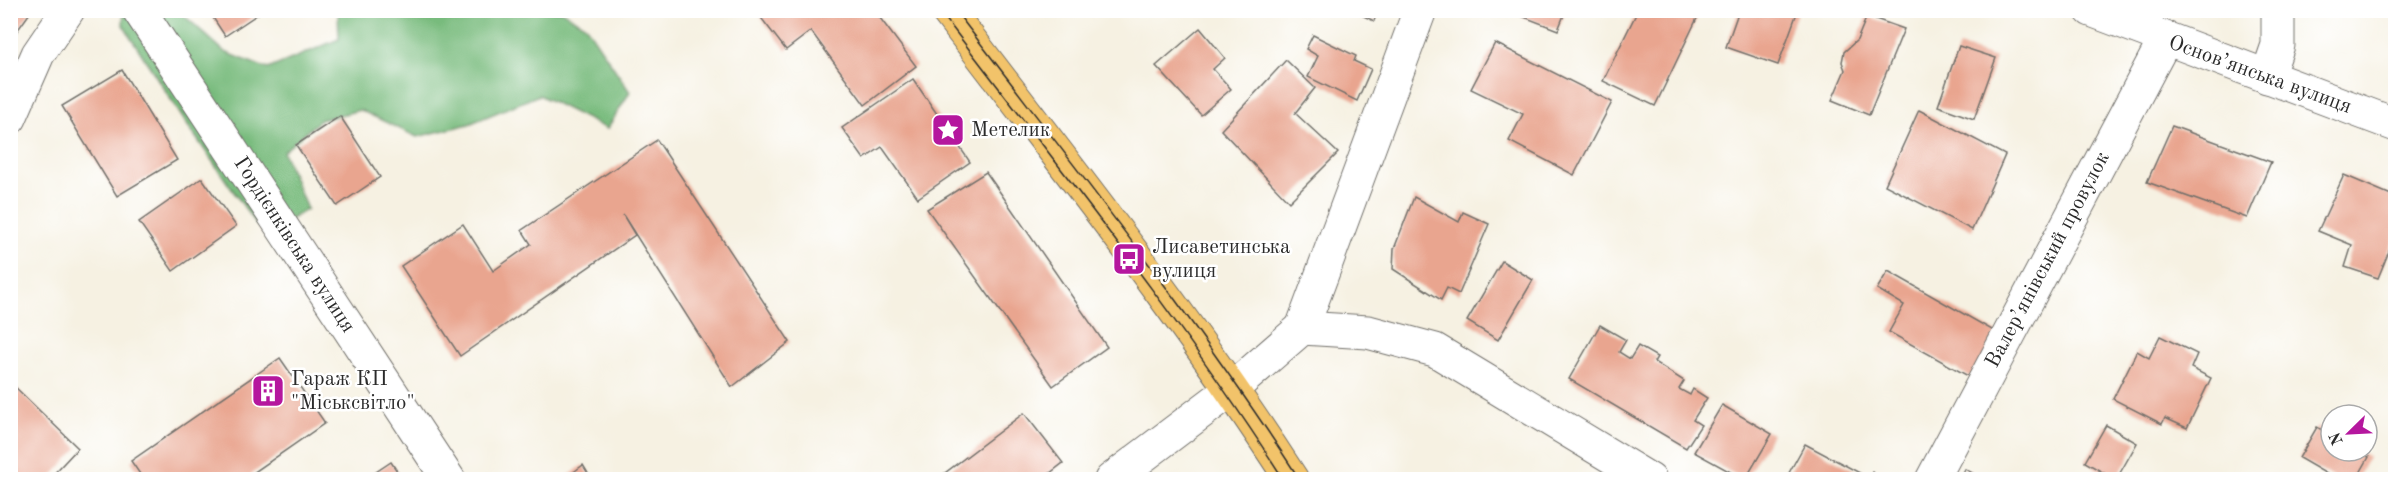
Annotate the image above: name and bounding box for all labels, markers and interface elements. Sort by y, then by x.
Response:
street label: Основ’янська вулиця [2166,32,2354,118]
place icon: Метелик [930,112,966,148]
place label: Метелик [971,120,1051,141]
street label: Валер’янівський провулок [1982,148,2114,371]
street label: Гордієнківська вулиця [229,153,359,337]
place label: Лисаветинська вулиця [1152,237,1290,282]
bus stop icon: Лисаветинська вулиця [1111,241,1147,277]
place label: Гараж КП "Міськсвітло" [291,369,415,414]
building icon: Гараж КП "Міськсвітло" [250,373,286,409]
north arrow [2319,403,2379,463]
text: N [2327,429,2347,447]

